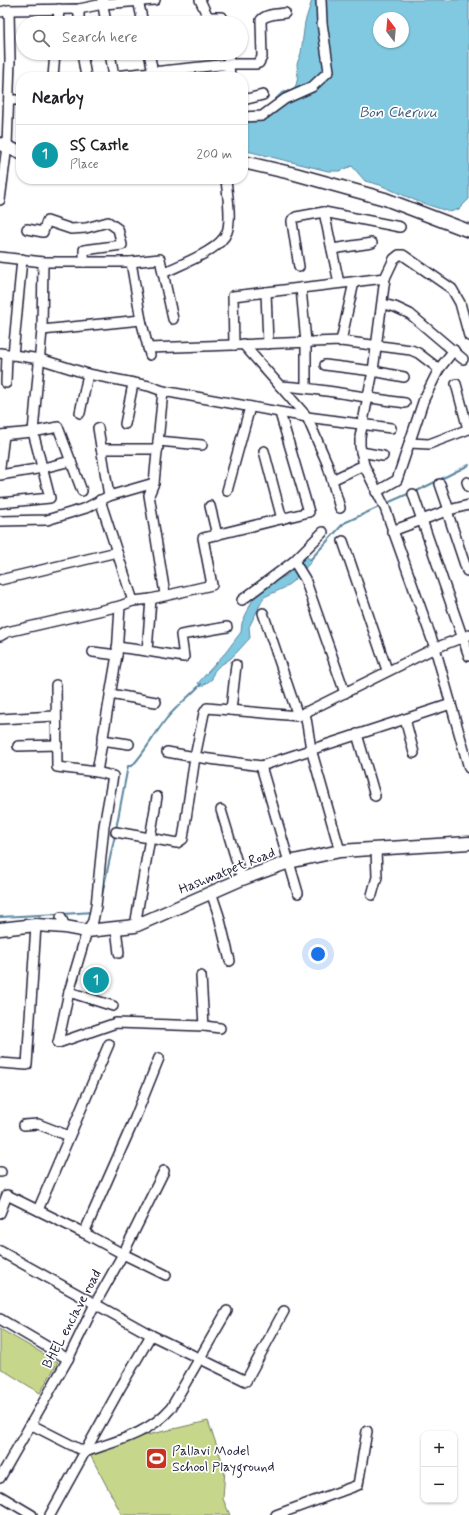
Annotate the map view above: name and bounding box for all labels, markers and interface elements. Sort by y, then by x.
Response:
north arrow [373,12,409,48]
search box [16,16,248,60]
icon: search [30,27,52,49]
text: Search here [62,28,138,48]
text: Nearby [32,87,84,109]
water label: Bon Cheruvu [359,103,437,123]
text: SS Castle [70,136,129,156]
text: 1 [42,146,48,163]
text: 200 m [197,146,232,163]
text: Place [70,156,99,173]
street label: Hashmatpet Road [176,843,278,899]
your location [308,944,328,964]
pin: 1 [83,965,109,995]
street label: BHEL enclave road [38,1266,106,1372]
map controls [421,1431,457,1503]
button: + [421,1431,457,1467]
place label: Pallavi Model School Playground [172,1442,275,1478]
sports icon: Pallavi Model School Playground [144,1446,170,1472]
button: − [421,1467,457,1503]

